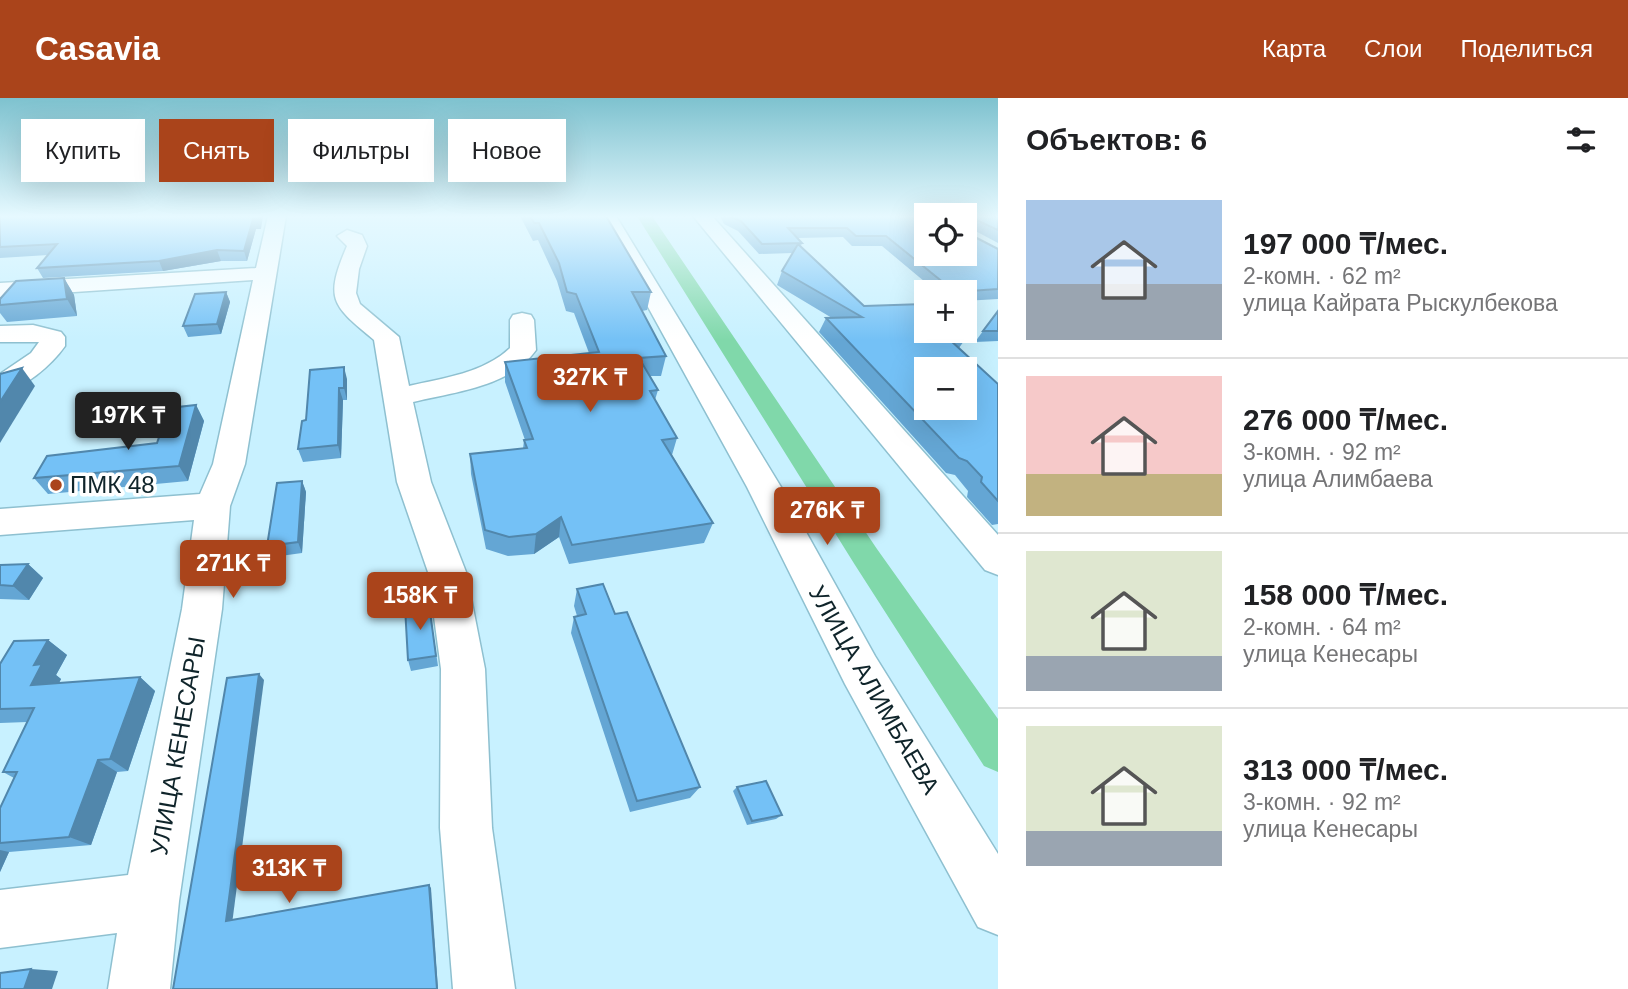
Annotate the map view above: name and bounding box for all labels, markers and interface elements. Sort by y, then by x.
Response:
text: Casavia [35,30,160,67]
text: Карта [1262,35,1326,62]
text: Слои [1364,35,1422,62]
text: Поделиться [1460,35,1593,62]
chip: Купить [21,119,145,182]
chip: Снять [159,119,274,182]
chip: Фильтры [288,119,434,182]
chip: Новое [448,119,566,182]
icon: filters [1562,121,1600,159]
text: Объектов: 6 [1026,123,1207,156]
map controls [914,203,977,420]
button: locate [914,203,977,266]
text: 197 000 ₸/мес. [1243,227,1448,260]
icon: home [1082,228,1166,312]
text: 2-комн. · 62 m² [1243,263,1401,289]
button: + [914,280,977,343]
text: улица Кайрата Рыскулбекова [1243,290,1558,316]
pin: 327K ₸ [533,354,647,414]
button: − [914,357,977,420]
text: 327K ₸ [553,364,627,390]
pin: 197K ₸ [71,392,185,452]
text: 197K ₸ [91,402,165,428]
text: 276 000 ₸/мес. [1243,403,1448,436]
icon: home [1082,404,1166,488]
text: 3-комн. · 92 m² [1243,439,1401,465]
text: улица Алимбаева [1243,466,1433,492]
place label: ПМК 48 [70,471,155,498]
marker: ПМК 48 [48,477,64,493]
pin: 276K ₸ [770,488,884,547]
text: 276K ₸ [790,497,864,523]
pin: 271K ₸ [176,540,290,600]
text: 271K ₸ [196,550,270,576]
pin: 158K ₸ [363,573,477,632]
text: 158 000 ₸/мес. [1243,578,1448,611]
icon: home [1082,579,1166,663]
street label: УЛИЦА АЛИМБАЕВА [804,581,945,799]
text: 158K ₸ [383,582,457,608]
text: 2-комн. · 64 m² [1243,614,1401,640]
street label: УЛИЦА КЕНЕСАРЫ [145,635,210,857]
text: улица Кенесары [1243,641,1418,667]
text: 313 000 ₸/мес. [1243,753,1448,786]
icon: home [1082,754,1166,838]
text: 3-комн. · 92 m² [1243,789,1401,815]
text: улица Кенесары [1243,816,1418,842]
pin: 313K ₸ [232,846,346,905]
text: 313K ₸ [252,855,326,881]

